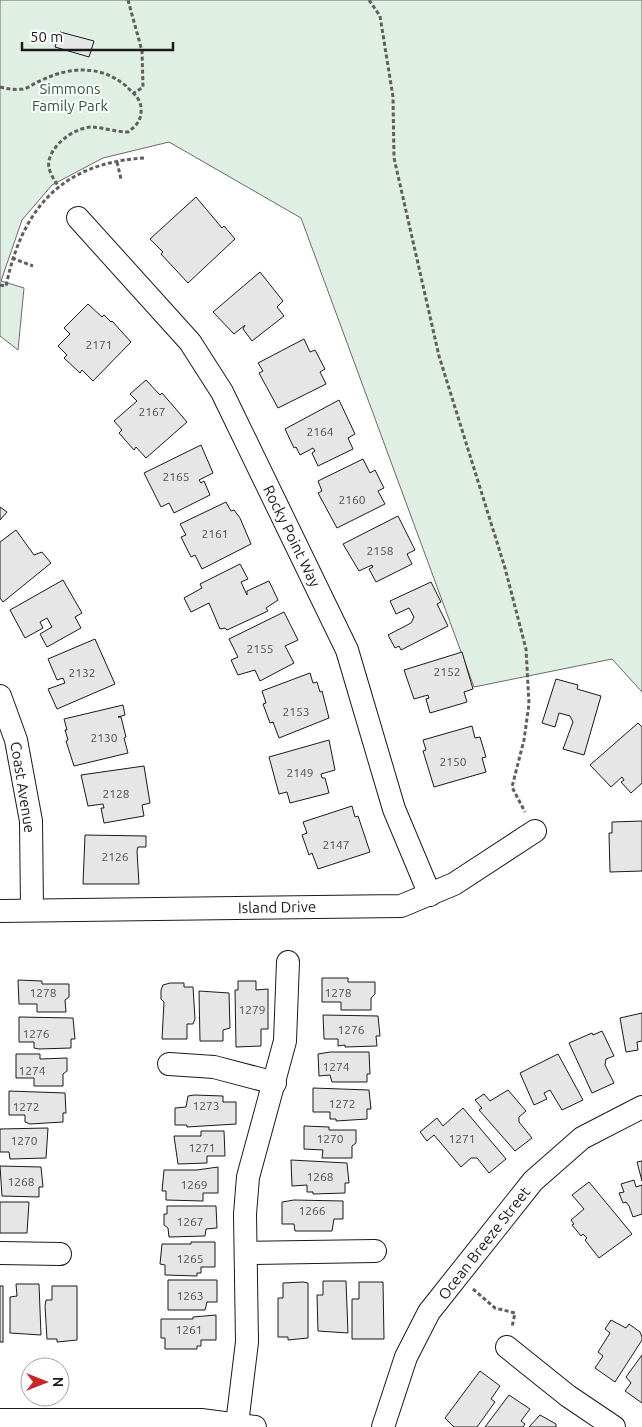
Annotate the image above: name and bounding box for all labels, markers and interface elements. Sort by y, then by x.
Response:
scale bar [22,20,174,52]
text: 50 m [30,28,63,45]
park label: Simmons Family Park [32,80,108,114]
house number: 2171 [85,338,113,351]
house number: 2167 [138,405,166,418]
house number: 2164 [306,425,334,438]
house number: 2165 [162,470,190,483]
street label: Rocky Point Way [260,482,324,590]
house number: 2160 [338,493,366,506]
house number: 2161 [201,527,229,540]
house number: 2158 [366,544,394,557]
house number: 2155 [246,642,274,655]
house number: 2152 [433,665,461,678]
house number: 2132 [68,666,96,679]
house number: 2153 [282,705,310,718]
house number: 2130 [90,731,118,744]
street label: Coast Avenue [7,740,39,834]
house number: 2150 [439,755,467,768]
house number: 2149 [286,766,314,779]
house number: 2128 [102,787,130,800]
house number: 2147 [322,838,350,851]
house number: 2126 [101,850,129,863]
street label: Island Drive [238,898,316,916]
house number: 1278 [29,986,57,999]
house number: 1278 [324,986,352,999]
house number: 1279 [238,1003,266,1016]
house number: 1276 [337,1023,365,1036]
house number: 1276 [22,1027,50,1040]
house number: 1274 [322,1060,350,1073]
house number: 1274 [18,1064,46,1077]
house number: 1272 [328,1097,356,1110]
house number: 1273 [192,1099,220,1112]
house number: 1272 [12,1100,40,1113]
house number: 1270 [316,1132,344,1145]
house number: 1271 [448,1132,476,1145]
house number: 1270 [10,1134,38,1147]
house number: 1271 [188,1141,216,1154]
house number: 1268 [306,1170,334,1183]
house number: 1268 [7,1175,35,1188]
house number: 1269 [180,1178,208,1191]
street label: Ocean Breeze Street [435,1183,533,1303]
house number: 1266 [298,1204,326,1217]
house number: 1267 [176,1215,204,1228]
house number: 1265 [176,1252,204,1265]
house number: 1263 [176,1289,204,1302]
house number: 1261 [175,1323,203,1336]
north arrow [20,1357,70,1407]
text: N [50,1377,66,1387]

